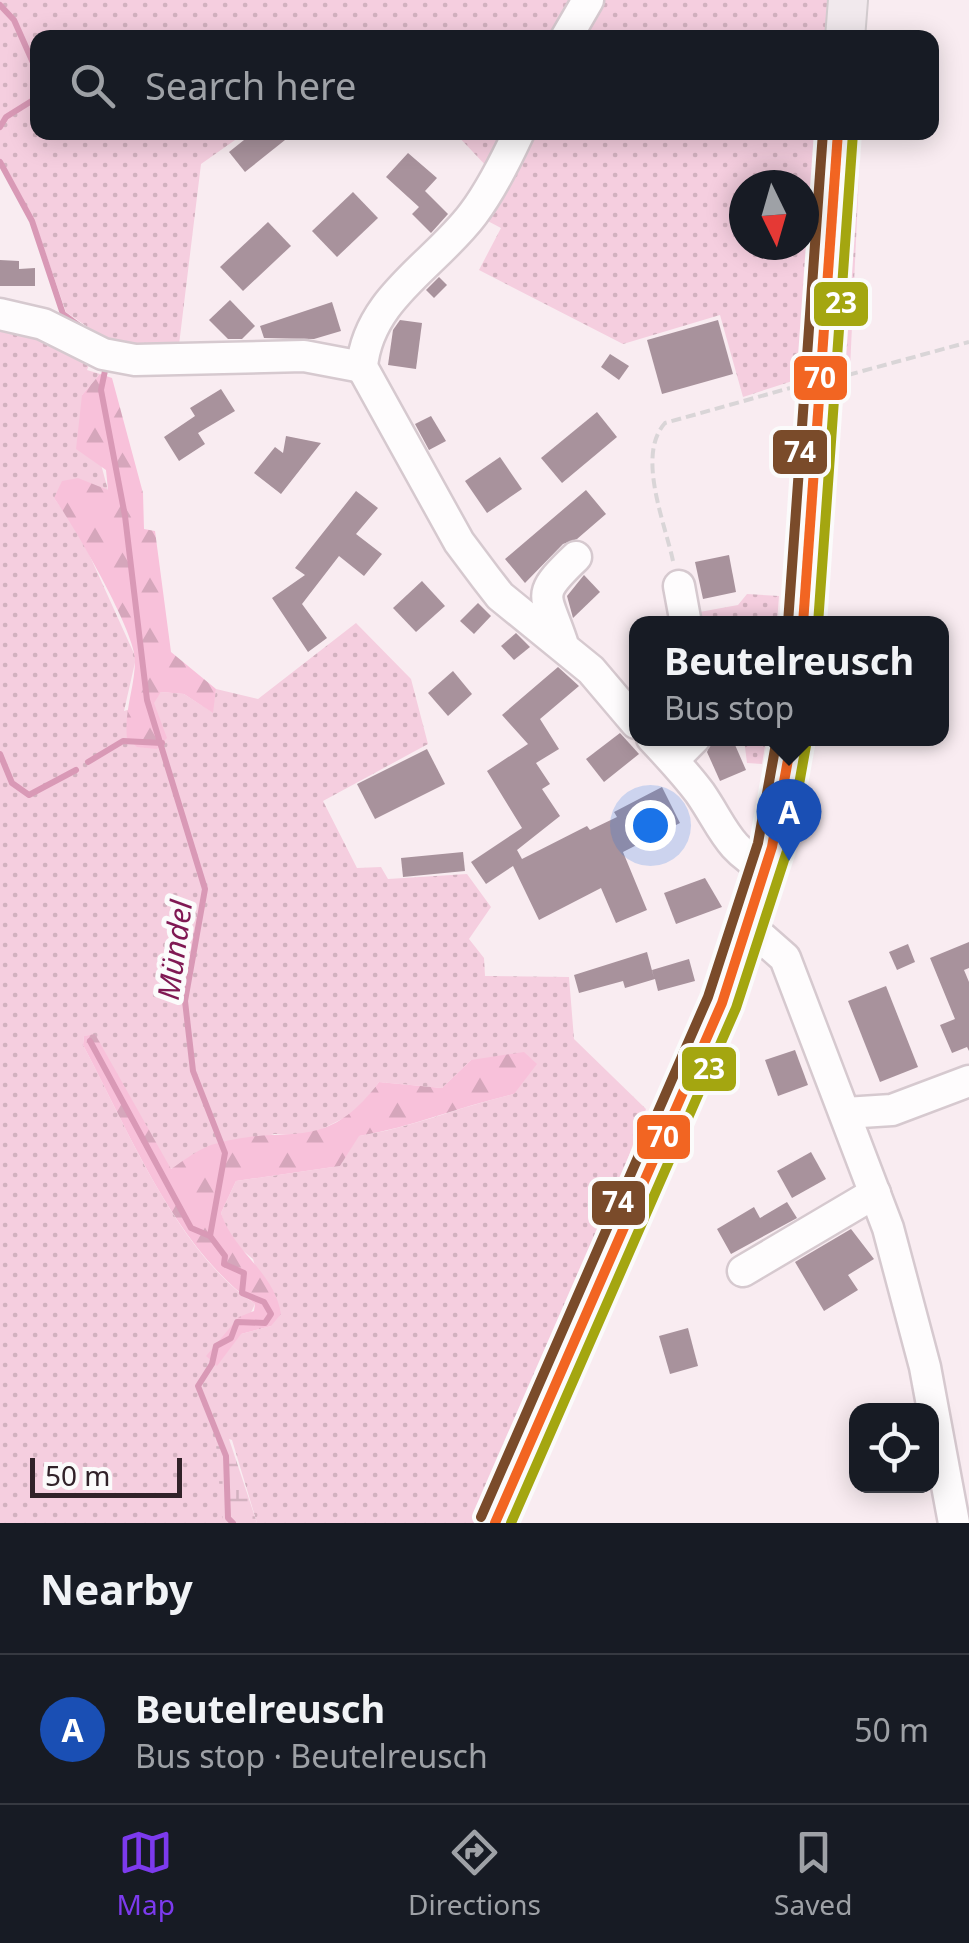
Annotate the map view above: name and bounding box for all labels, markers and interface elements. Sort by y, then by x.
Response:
search box [30,30,939,140]
icon: search [65,58,120,113]
text: Search here [145,59,356,111]
north arrow [729,170,819,260]
line badge: 23 [812,280,870,328]
text: 23 [825,283,857,321]
line badge: 70 [792,354,849,402]
text: 70 [804,358,836,396]
line badge: 74 [771,428,829,476]
text: 74 [784,432,816,470]
popup [629,616,949,746]
text: Beutelreusch [664,634,914,686]
text: Bus stop [664,686,794,729]
pin: A [756,778,822,861]
your location [625,800,676,851]
water label: Mündel [147,896,201,1002]
line badge: 23 [680,1045,738,1093]
text: 23 [693,1049,725,1087]
line badge: 70 [635,1113,692,1161]
text: 70 [647,1117,679,1155]
line badge: 74 [590,1179,647,1227]
text: 74 [602,1182,634,1220]
map controls [849,1403,939,1493]
button: locate [849,1403,939,1493]
scale bar [30,1453,182,1498]
text: 50 m [45,1456,111,1494]
text: Nearby [40,1560,193,1617]
text: Beutelreusch [135,1682,385,1734]
text: A [61,1708,84,1751]
text: 50 m [854,1708,929,1751]
text: Bus stop · Beutelreusch [135,1734,488,1777]
tab: Map [117,1825,175,1923]
tab: Directions [408,1825,541,1923]
tab: Saved [774,1825,852,1923]

